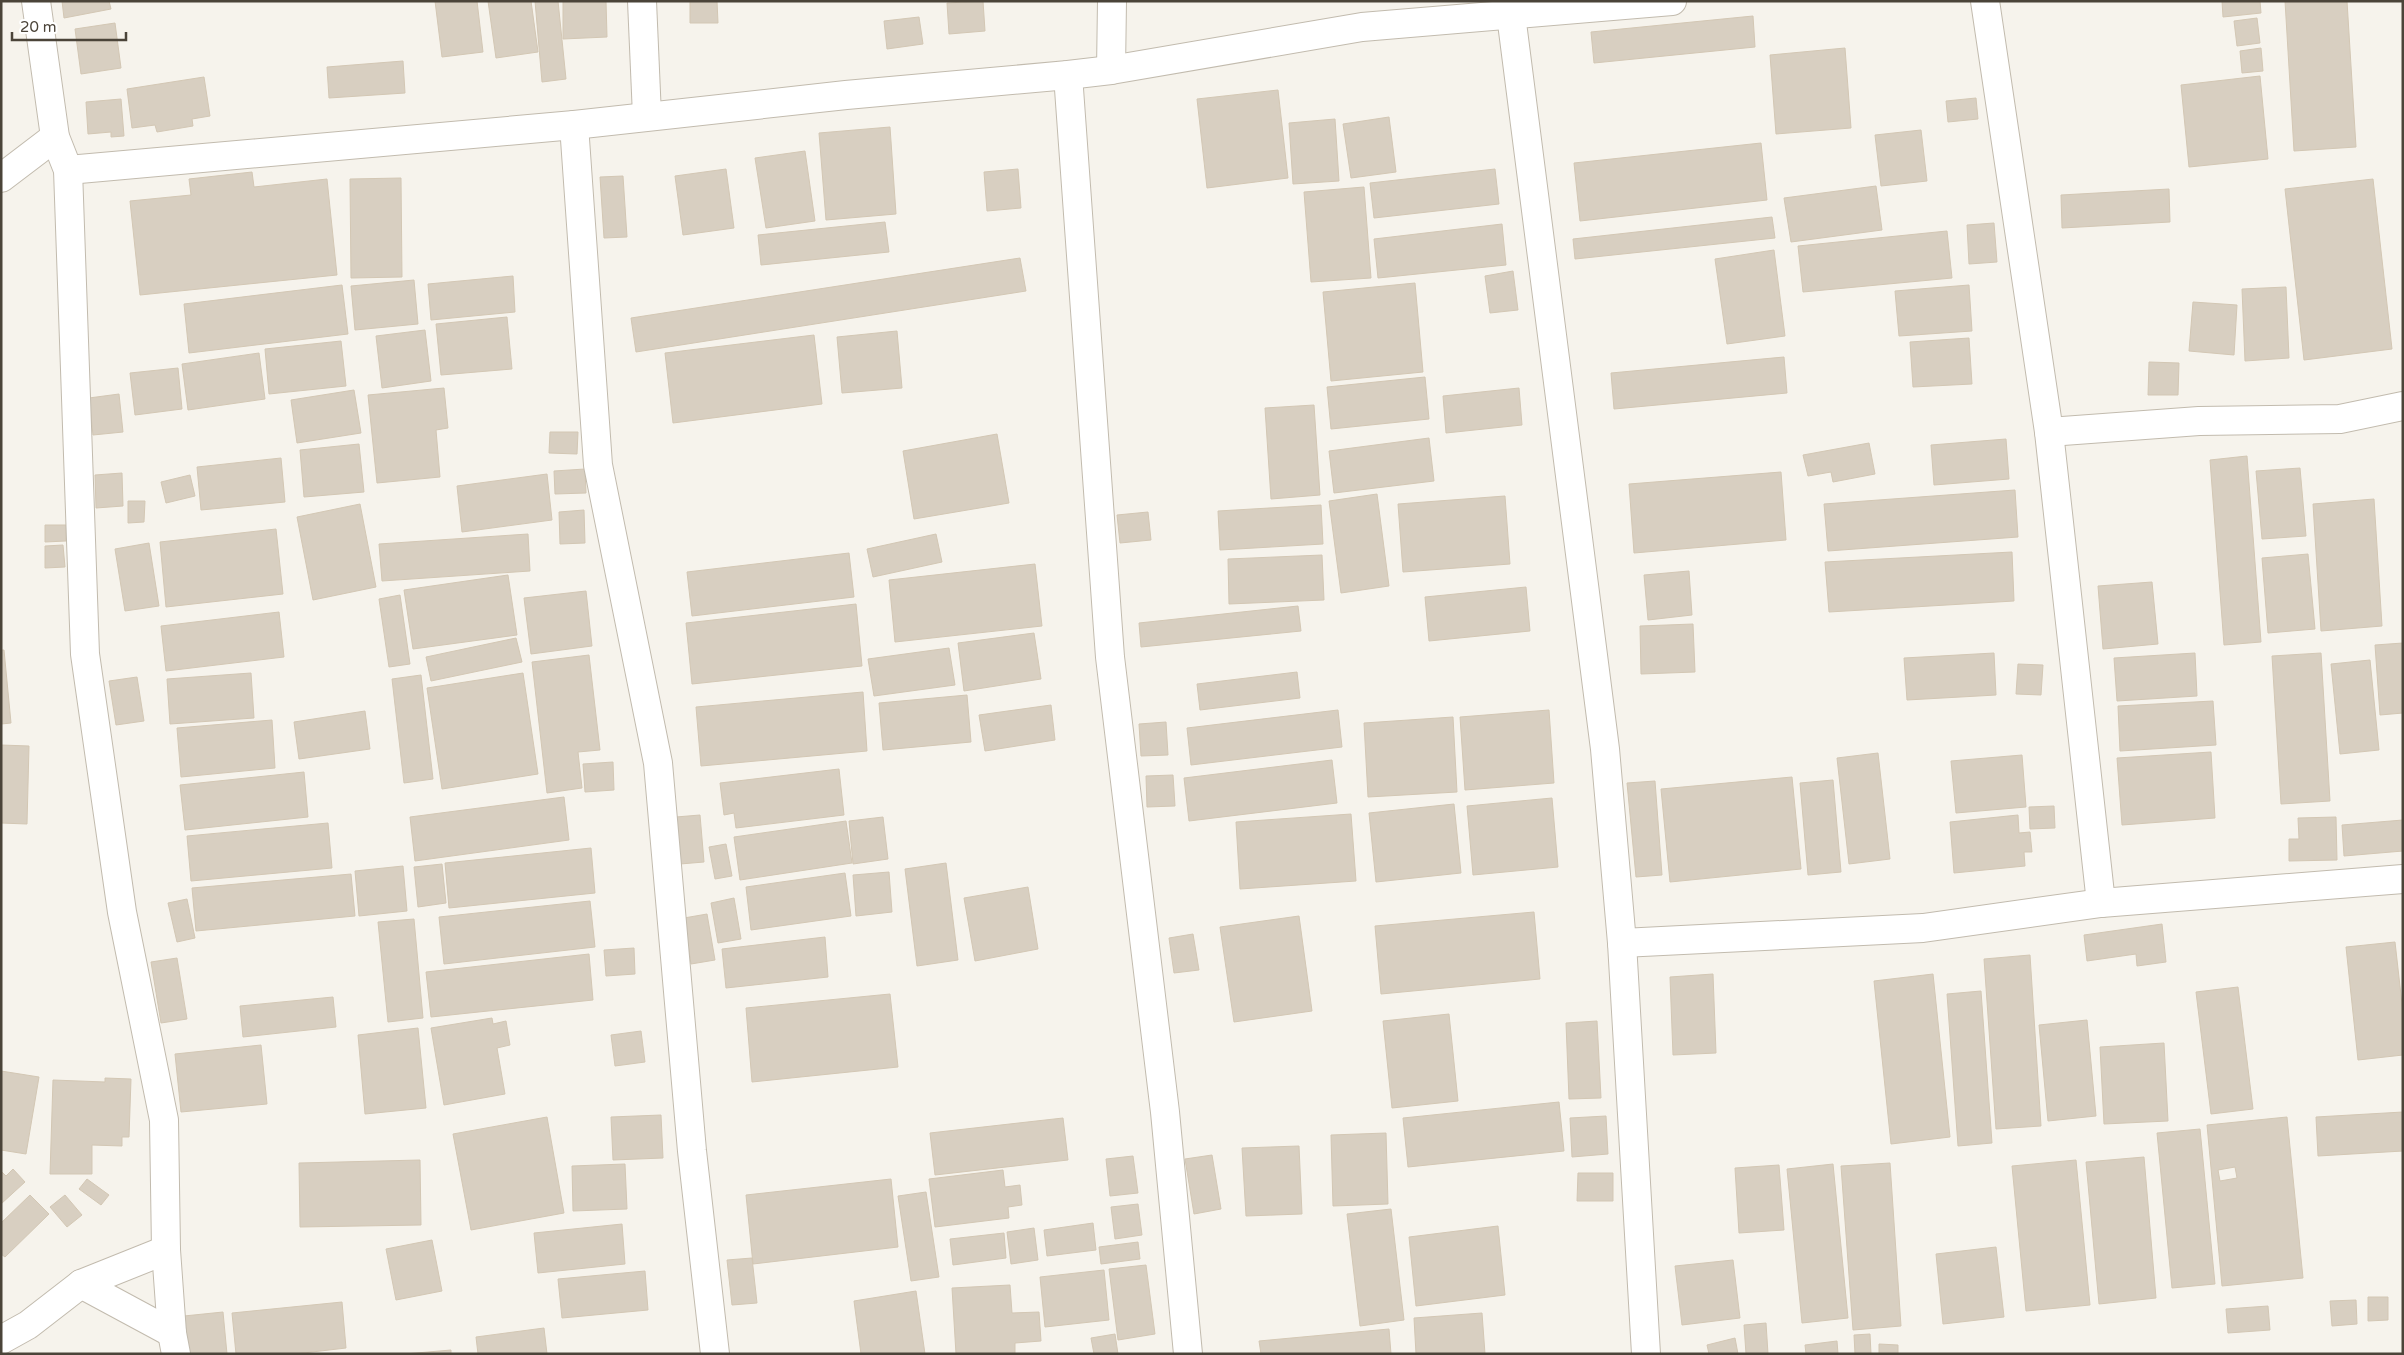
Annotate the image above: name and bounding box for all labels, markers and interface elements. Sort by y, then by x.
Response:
scale bar [12,10,126,42]
text: 20 m [20,18,57,36]

